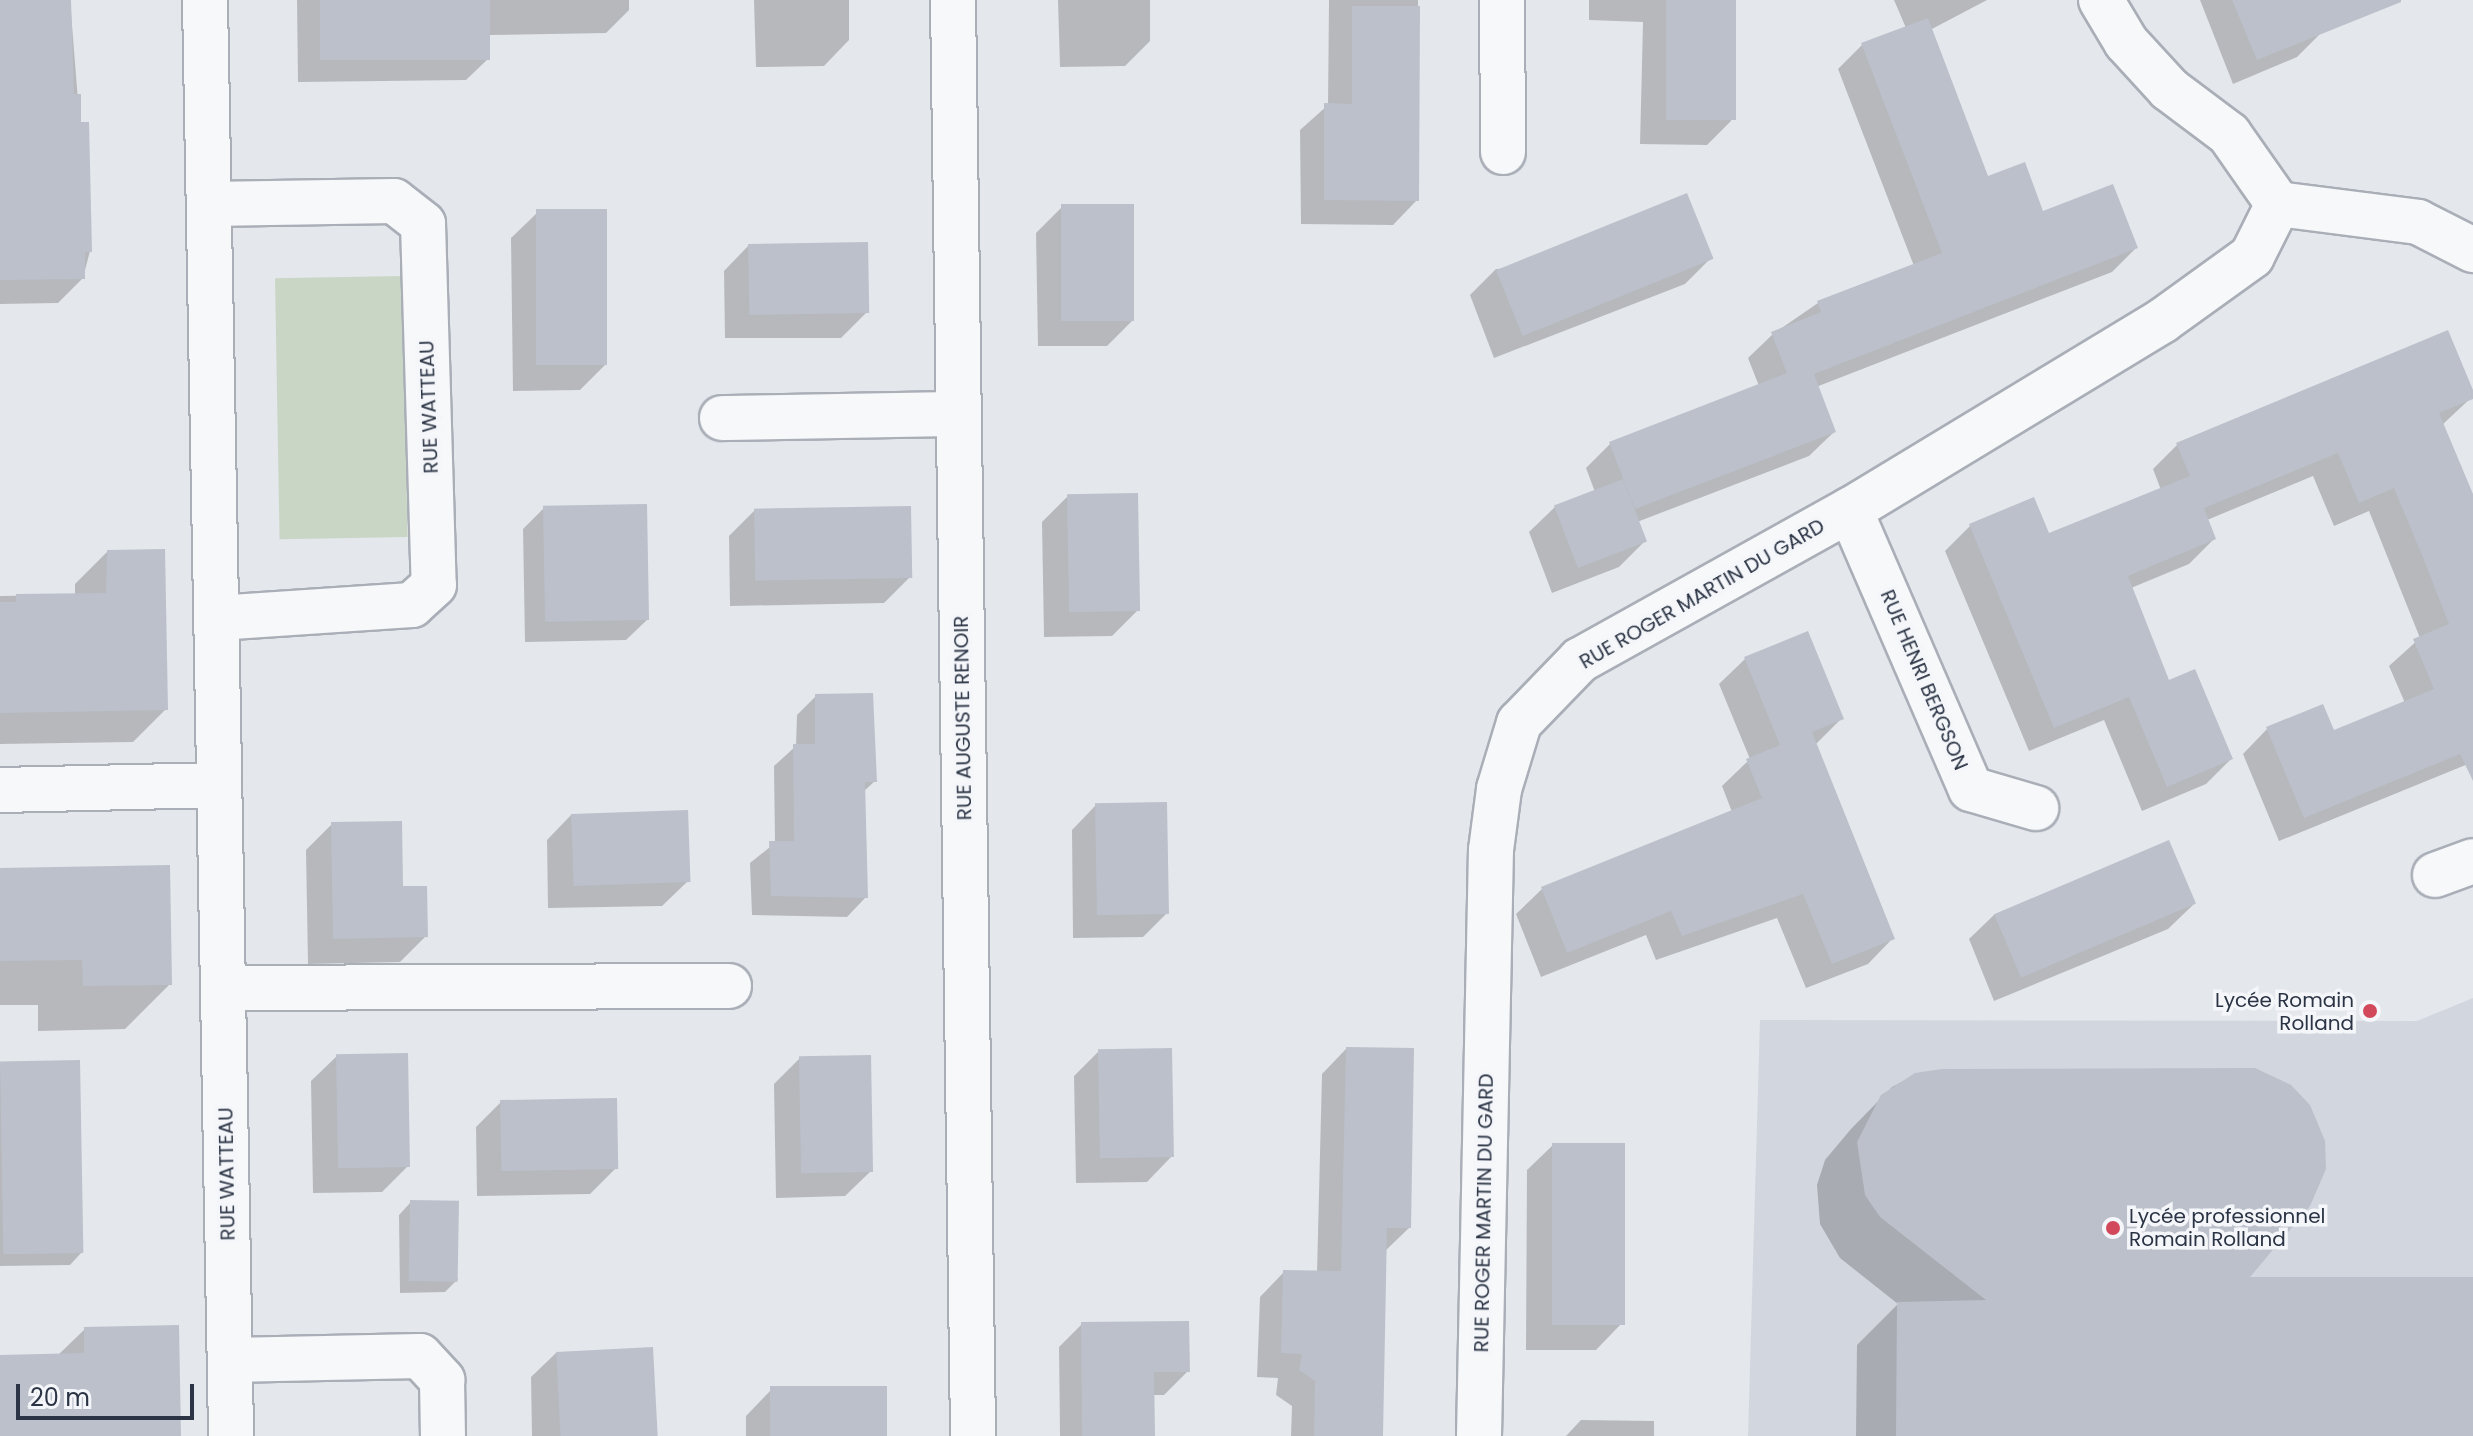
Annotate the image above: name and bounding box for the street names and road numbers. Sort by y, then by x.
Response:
street label: RUE WATTEAU [415,340,443,474]
street label: RUE ROGER MARTIN DU GARD [1575,514,1829,674]
street label: RUE HENRI BERGSON [1875,586,1973,774]
street label: RUE AUGUSTE RENOIR [949,615,977,821]
street label: RUE ROGER MARTIN DU GARD [1470,1073,1498,1353]
street label: RUE WATTEAU [214,1107,240,1241]

